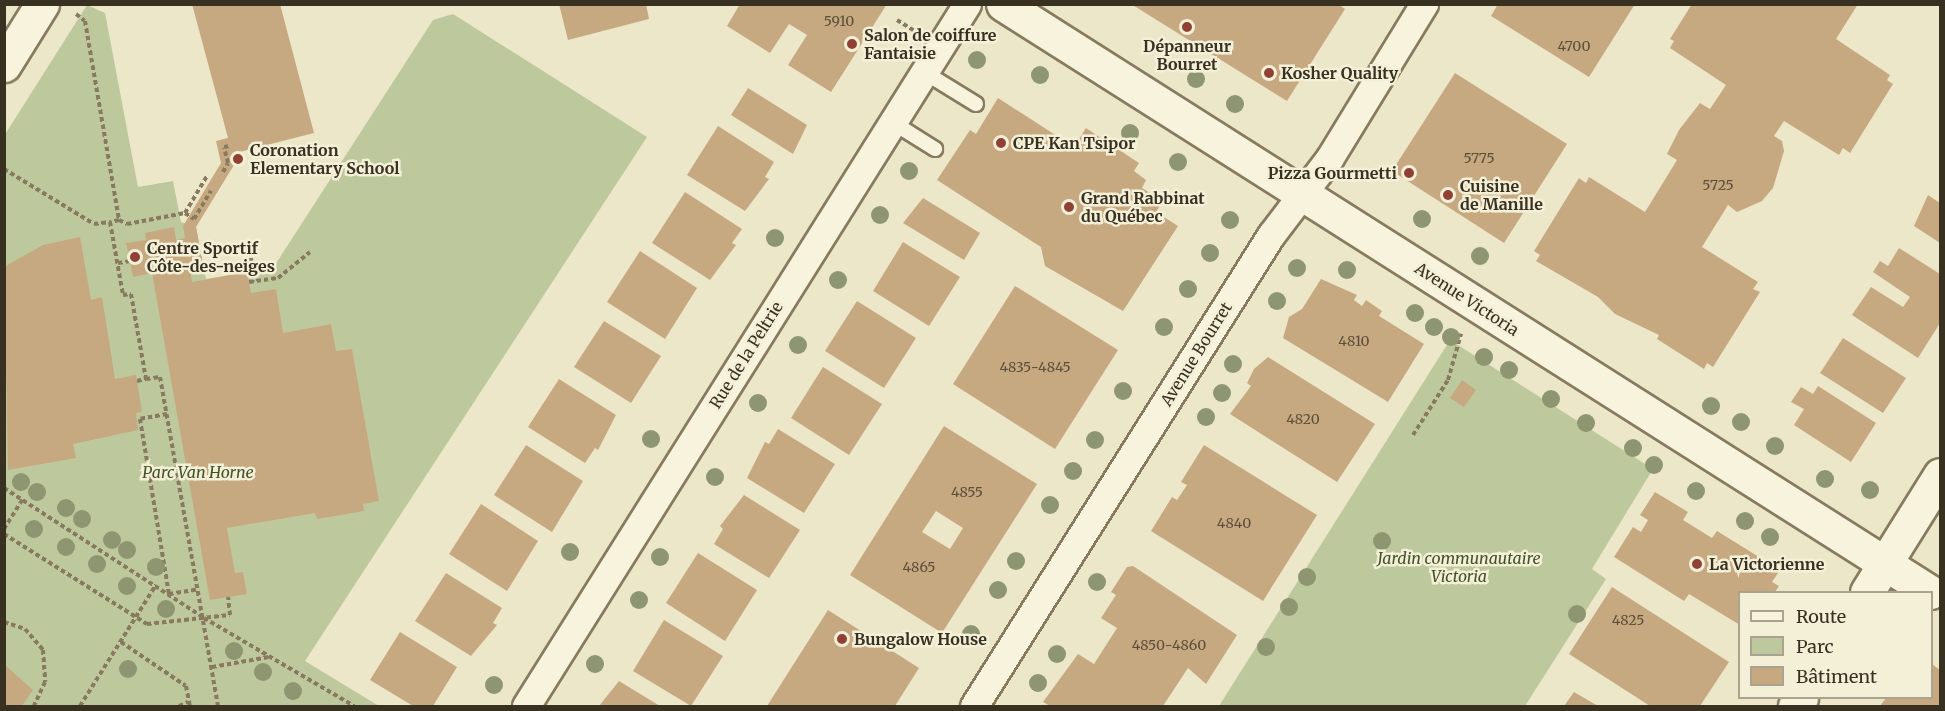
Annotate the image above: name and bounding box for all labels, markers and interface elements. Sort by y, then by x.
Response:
house number: 5910 [824,13,854,29]
marker: Dépanneur Bourret [1180,20,1194,34]
place label: Salon de coiffure Fantaisie [864,25,997,63]
place label: Dépanneur Bourret [1143,36,1231,74]
marker: Salon de coiffure Fantaisie [845,37,859,51]
house number: 4700 [1558,38,1590,54]
place label: Kosher Quality [1281,63,1398,83]
marker: Kosher Quality [1262,66,1276,80]
place label: CPE Kan Tsipor [1013,133,1135,153]
marker: CPE Kan Tsipor [994,136,1008,150]
place label: Coronation Elementary School [250,140,399,178]
house number: 5775 [1463,150,1495,166]
marker: Coronation Elementary School [231,152,245,166]
place label: Pizza Gourmetti [1268,163,1397,183]
marker: Pizza Gourmetti [1402,166,1416,180]
place label: Cuisine de Manille [1460,176,1543,214]
house number: 5725 [1702,177,1734,193]
place label: Grand Rabbinat du Québec [1081,188,1205,226]
marker: Cuisine de Manille [1441,188,1455,202]
marker: Grand Rabbinat du Québec [1062,200,1076,214]
place label: Centre Sportif Côte-des-neiges [147,238,275,276]
marker: Centre Sportif Côte-des-neiges [128,250,142,264]
street label: Avenue Victoria [1412,258,1522,340]
street label: Rue de la Peltrie [705,298,787,412]
street label: Avenue Bourret [1156,298,1236,410]
house number: 4810 [1338,333,1370,349]
house number: 4835-4845 [999,359,1071,375]
house number: 4820 [1286,411,1320,427]
park label: Parc Van Horne [142,462,254,482]
house number: 4855 [951,484,983,500]
house number: 4840 [1217,515,1251,531]
park label: Jardin communautaire Victoria [1377,548,1541,586]
place label: La Victorienne [1709,554,1824,574]
marker: La Victorienne [1690,557,1704,571]
house number: 4865 [903,559,935,575]
legend [1738,591,1933,699]
text: Route [1796,605,1846,628]
house number: 4825 [1612,612,1644,628]
place label: Bungalow House [854,629,987,649]
marker: Bungalow House [835,632,849,646]
text: Parc [1796,635,1834,658]
house number: 4850-4860 [1132,637,1206,653]
text: Bâtiment [1796,665,1877,688]

